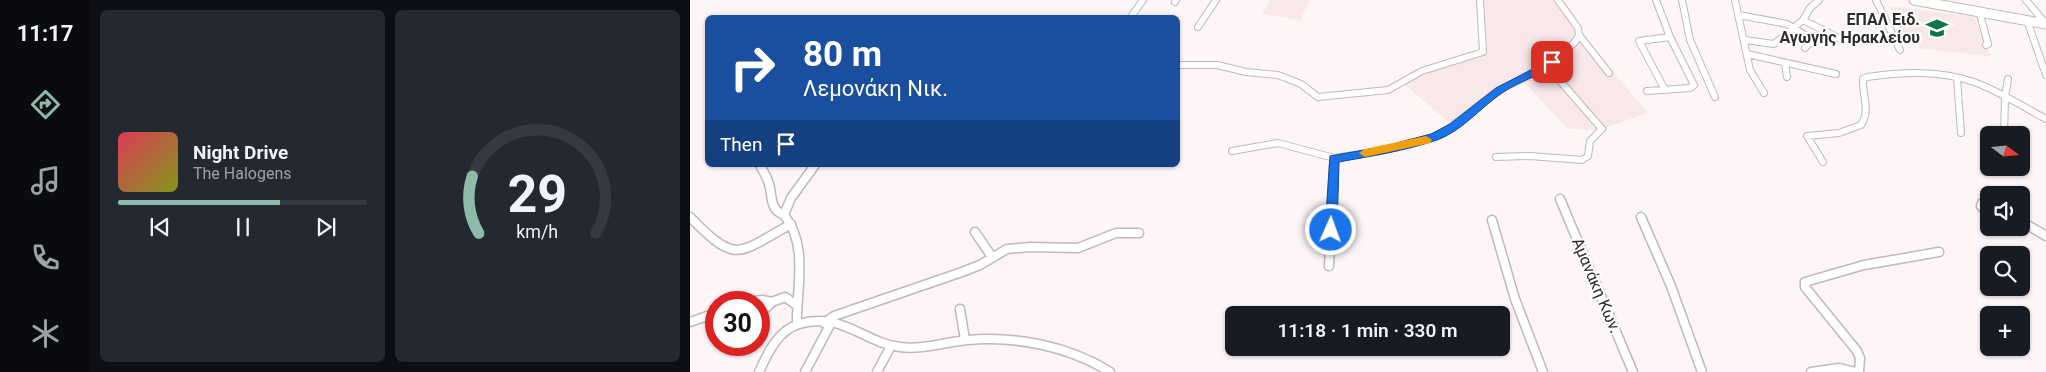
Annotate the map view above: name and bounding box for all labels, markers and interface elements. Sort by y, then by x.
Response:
place label: ΕΠΑΛ Ειδ. Αγωγής Ηρακλείου [1779,10,1920,47]
school or university icon: ΕΠΑΛ Ειδ. Αγωγής Ηρακλείου [1924,15,1950,41]
text: 11:17 [17,21,73,46]
text: 80 m [803,34,882,75]
icon: right [720,35,785,100]
pin [1531,41,1573,83]
icon: arrive [1538,48,1566,76]
text: Λεμονάκη Νικ. [803,76,948,101]
icon: directions [28,87,63,122]
north arrow [1980,126,2030,176]
map controls [1980,126,2030,356]
icon: arrive [772,130,800,158]
text: Then [720,133,762,156]
text: Night Drive [193,141,288,164]
icon: music [28,163,63,198]
text: The Halogens [193,164,292,183]
text: 29 [508,164,567,225]
button: sound [1980,186,2030,236]
position arrow [1304,203,1356,255]
icon: previous [146,213,174,241]
icon: pause [229,213,257,241]
icon: next [312,213,340,241]
text: km/h [517,221,558,242]
street label: Αμανάκη Κων. [1568,235,1625,336]
icon: phone [28,240,63,275]
button: search [1980,246,2030,296]
speed limit sign: 30 [705,291,770,356]
button: + [1980,306,2030,356]
icon: climate [28,316,63,351]
text: 11:18 · 1 min · 330 m [1277,319,1458,342]

